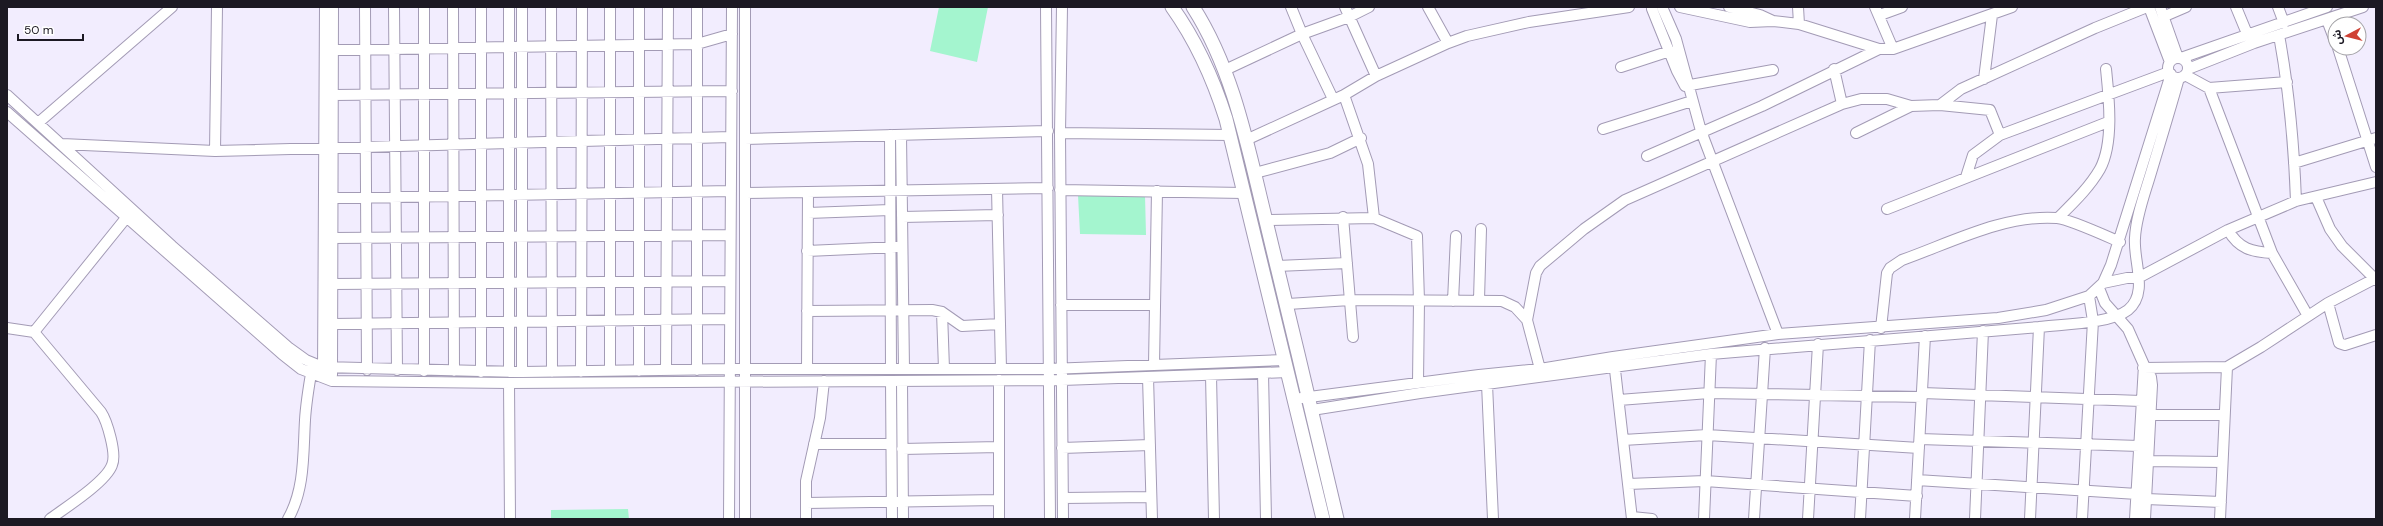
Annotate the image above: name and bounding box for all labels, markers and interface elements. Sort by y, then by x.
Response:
scale bar [18,16,83,42]
north arrow [2327,16,2367,56]
text: 50 m [24,22,53,38]
text: ش [2329,29,2345,46]

